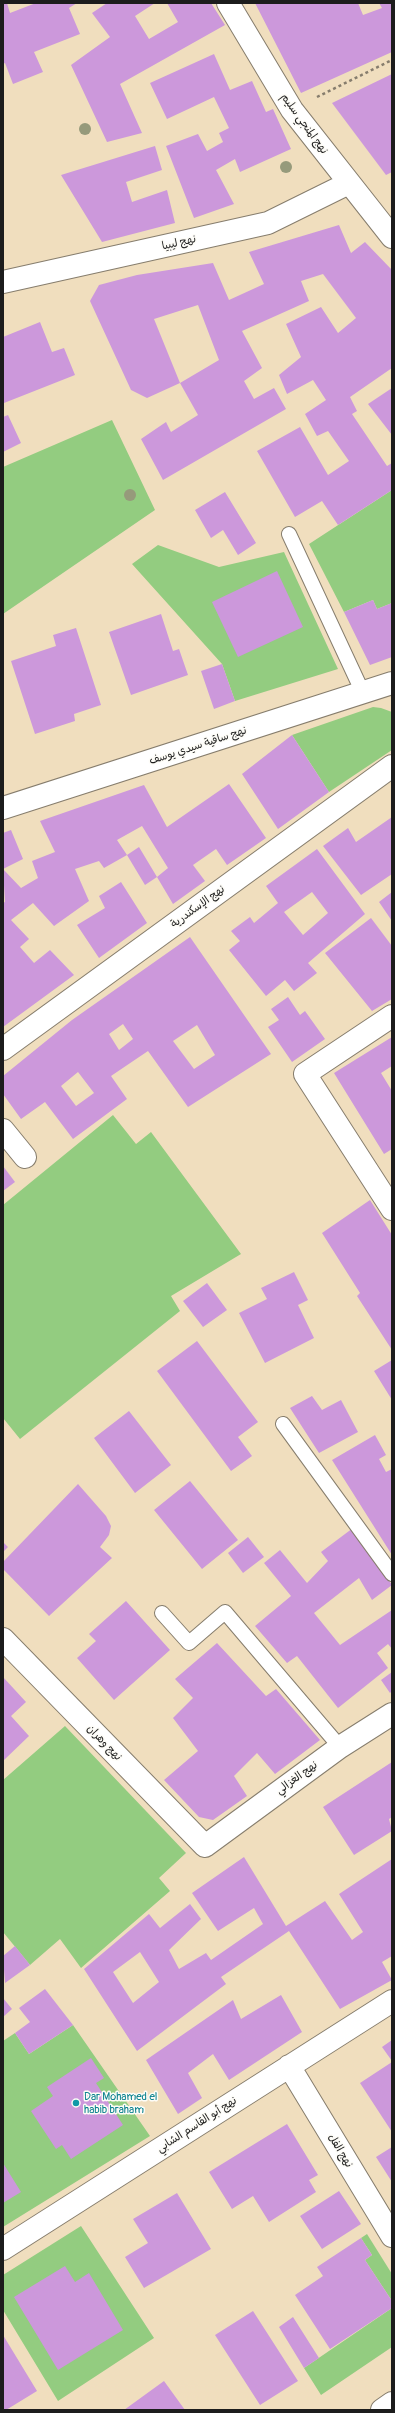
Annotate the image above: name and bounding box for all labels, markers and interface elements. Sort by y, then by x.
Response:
street label: نهج المنجي سليم [278,91,330,157]
street label: نهج ليبيا [161,233,197,253]
street label: نهج ساقية سيدي يوسف [148,724,248,768]
street label: نهج الإسكندرية [168,883,228,931]
street label: نهج وهران [84,1722,124,1764]
street label: نهج الغزالي [274,1758,320,1798]
place label: Dar Mohamed el habib braham [84,2090,157,2116]
street label: نهج أبو القاسم الشابي [154,2094,240,2156]
marker: Dar Mohamed el habib braham [71,2098,81,2108]
street label: نهج الفل [325,2132,355,2170]

